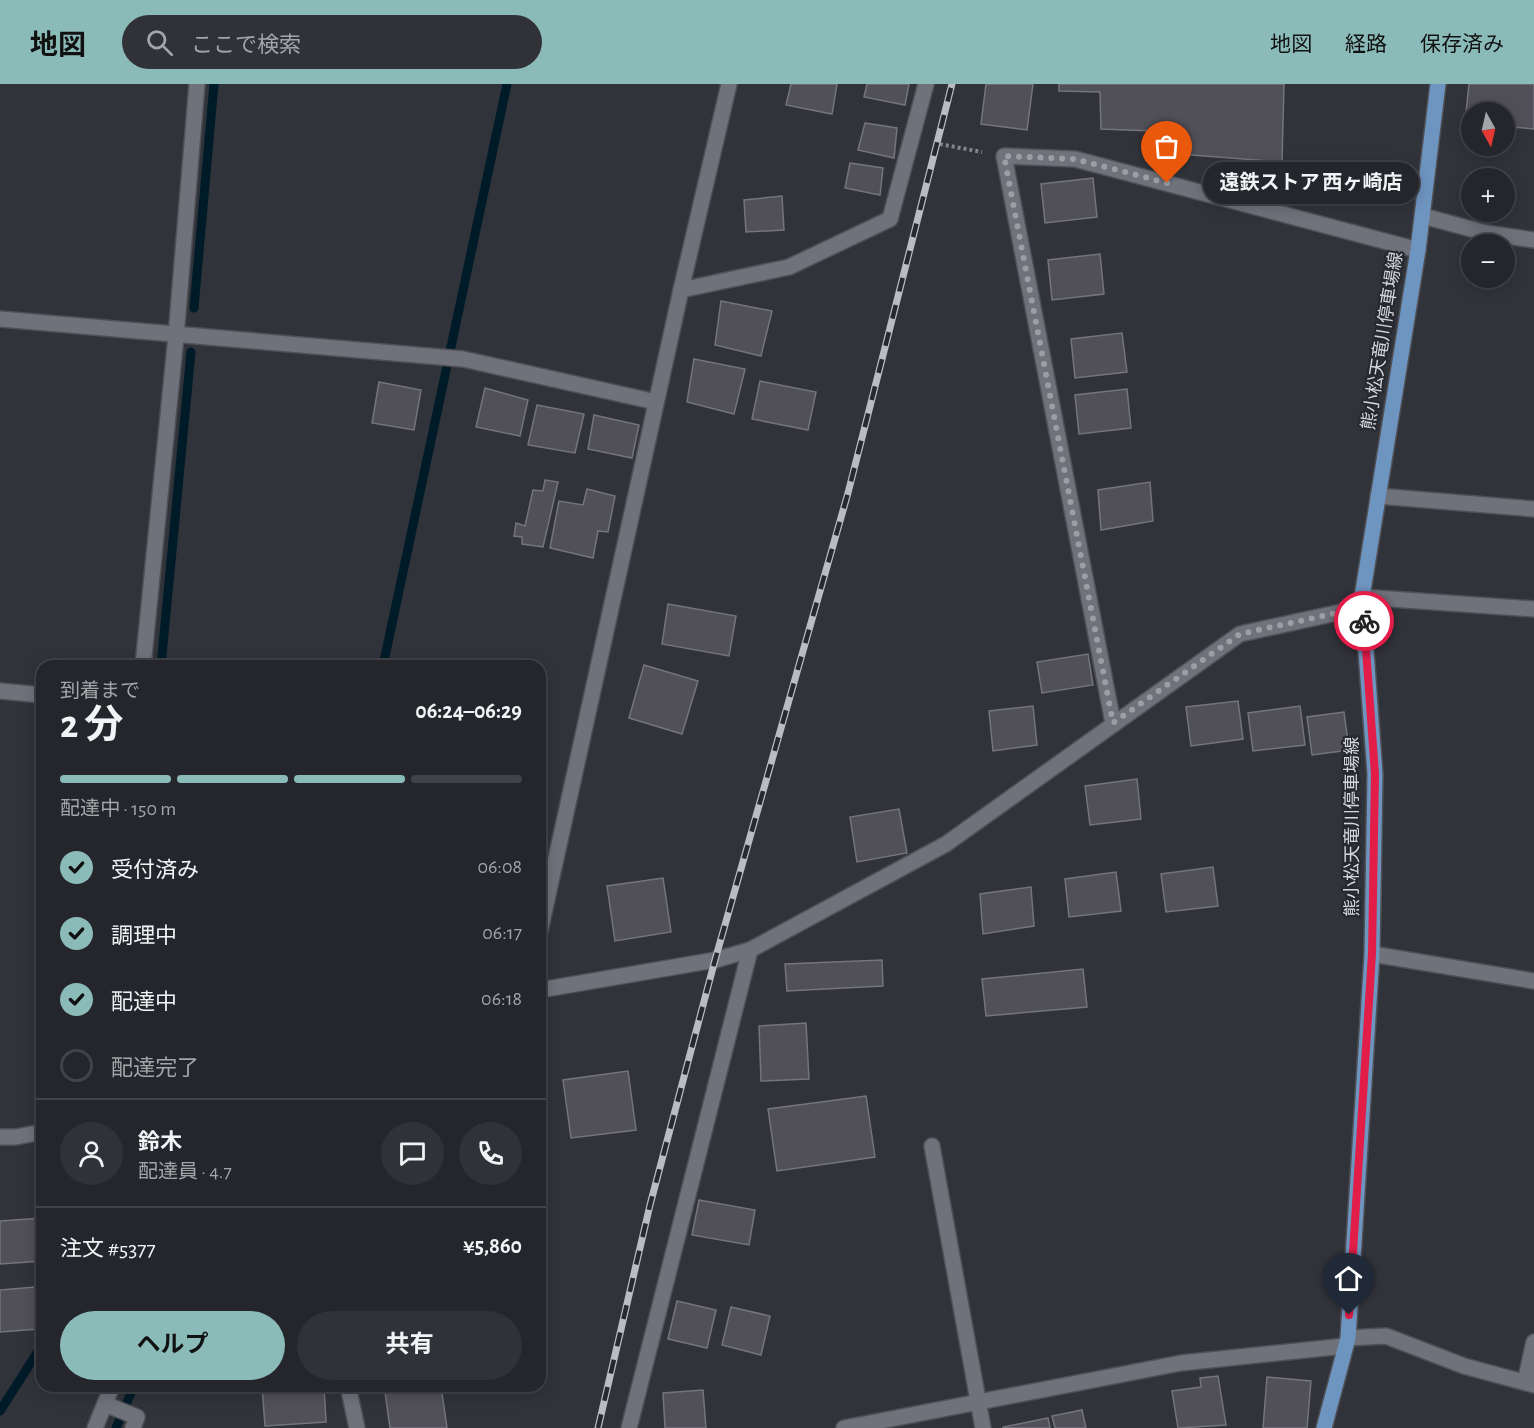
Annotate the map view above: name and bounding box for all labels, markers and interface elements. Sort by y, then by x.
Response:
search box [122,15,542,69]
icon: search [143,26,176,59]
text: 地図 [30,32,86,60]
text: ここで検索 [191,34,301,56]
text: 地図 [1270,34,1312,55]
text: 経路 [1345,34,1387,55]
text: 保存済み [1420,34,1504,55]
north arrow [1461,102,1515,156]
map controls [1461,102,1515,288]
pin [1141,121,1192,183]
icon: bag [1150,130,1183,163]
callout: 遠鉄ストア 西ヶ崎店 [1203,162,1419,204]
button: + [1461,168,1515,222]
text: 遠鉄ストア 西ヶ崎店 [1219,173,1403,193]
button: − [1461,234,1515,288]
street label: 熊小松天竜川停車場線 [1358,250,1406,431]
courier [1334,591,1394,651]
icon: bike [1348,605,1381,638]
text: 到着まで [60,681,140,701]
text: 06:24–06:29 [415,700,522,722]
text: 2 分 [60,706,123,745]
street label: 熊小松天竜川停車場線 [1342,737,1362,917]
text: 配達中 · 150 m [60,799,176,819]
icon: check [60,851,93,884]
text: 06:08 [477,857,522,877]
text: 受付済み [111,859,199,881]
icon: check [60,917,93,950]
text: 06:17 [482,923,522,943]
text: 調理中 [111,925,177,947]
icon: check [60,983,93,1016]
text: 06:18 [481,989,522,1009]
text: 配達中 [111,991,177,1013]
text: 配達完了 [111,1057,199,1079]
button: person [60,1122,123,1185]
button: chat [381,1122,444,1185]
button: phone [459,1122,522,1185]
text: 鈴木 [138,1131,182,1153]
text: 配達員 · 4.7 [138,1162,232,1182]
text: ¥5,860 [463,1235,522,1257]
text: 注文 #5377 [60,1238,156,1260]
pin [1323,1253,1374,1315]
icon: home [1332,1262,1365,1295]
button: ヘルプ [60,1311,285,1380]
button: 共有 [297,1311,522,1380]

